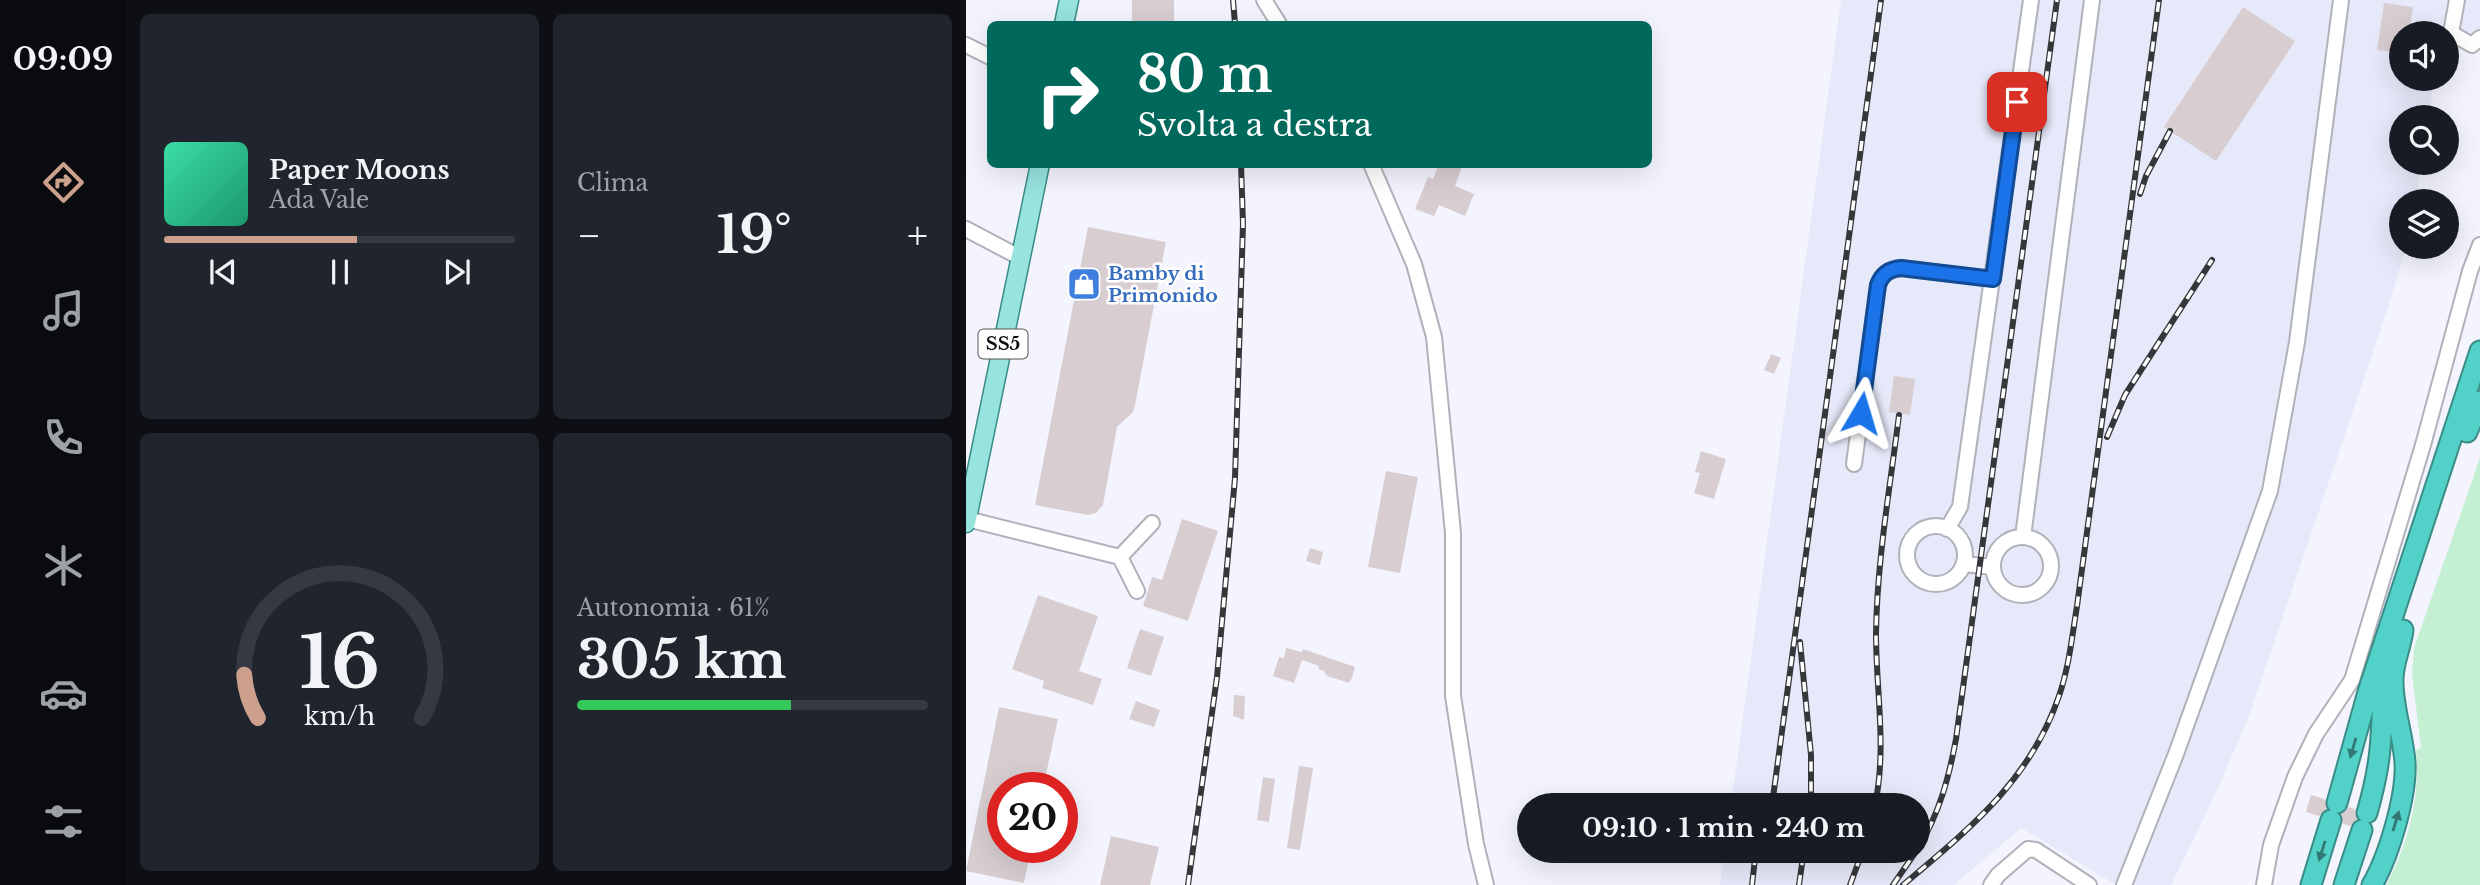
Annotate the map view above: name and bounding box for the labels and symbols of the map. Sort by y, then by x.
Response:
pin [1987,72,2047,132]
place label: Bamby di Primonido [1108,262,1218,307]
shop icon: Bamby di Primonido [1065,265,1103,303]
road number: SS5 [978,330,1027,358]
position arrow [1824,376,1898,450]
one-way arrow [2348,738,2358,759]
speed limit sign: 20 [987,772,1078,863]
one-way arrow [2391,810,2401,831]
one-way arrow [2316,840,2327,861]

